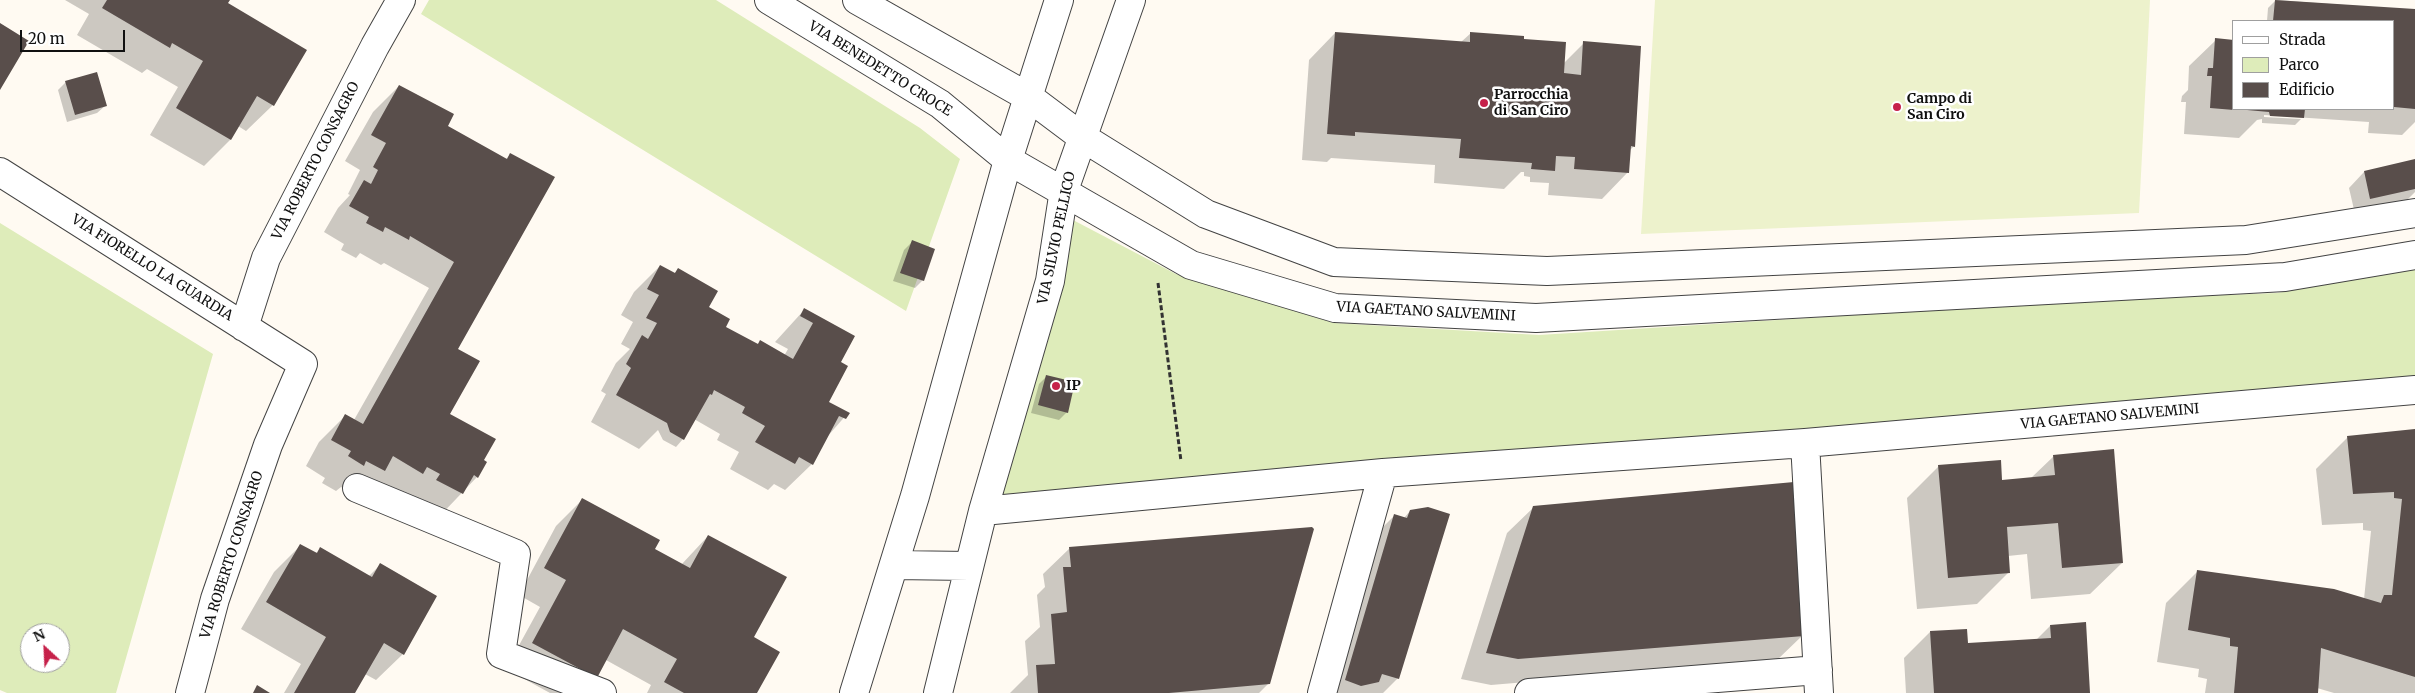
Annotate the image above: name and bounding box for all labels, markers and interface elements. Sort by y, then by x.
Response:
street label: VIA BENEDETTO CROCE [805,18,955,120]
scale bar [22,20,128,52]
legend [2232,20,2395,110]
text: 20 m [28,29,65,48]
text: Strada [2279,30,2326,49]
text: Parco [2279,55,2319,74]
street label: VIA ROBERTO CONSAGRO [269,79,363,243]
text: Edificio [2279,80,2334,99]
place label: Parrocchia di San Ciro [1494,87,1568,120]
place label: Campo di San Ciro [1907,91,1972,124]
marker: Parrocchia di San Ciro [1478,97,1490,109]
marker: Campo di San Ciro [1891,101,1903,113]
street label: VIA SILVIO PELLICO [1035,170,1079,306]
street label: VIA FIORELLO LA GUARDIA [68,211,236,325]
street label: VIA GAETANO SALVEMINI [1336,299,1516,325]
place label: IP [1066,378,1081,394]
marker: IP [1050,380,1062,392]
street label: VIA GAETANO SALVEMINI [2020,401,2200,433]
street label: VIA ROBERTO CONSAGRO [197,469,267,641]
north arrow [20,623,70,673]
text: N [30,625,48,646]

